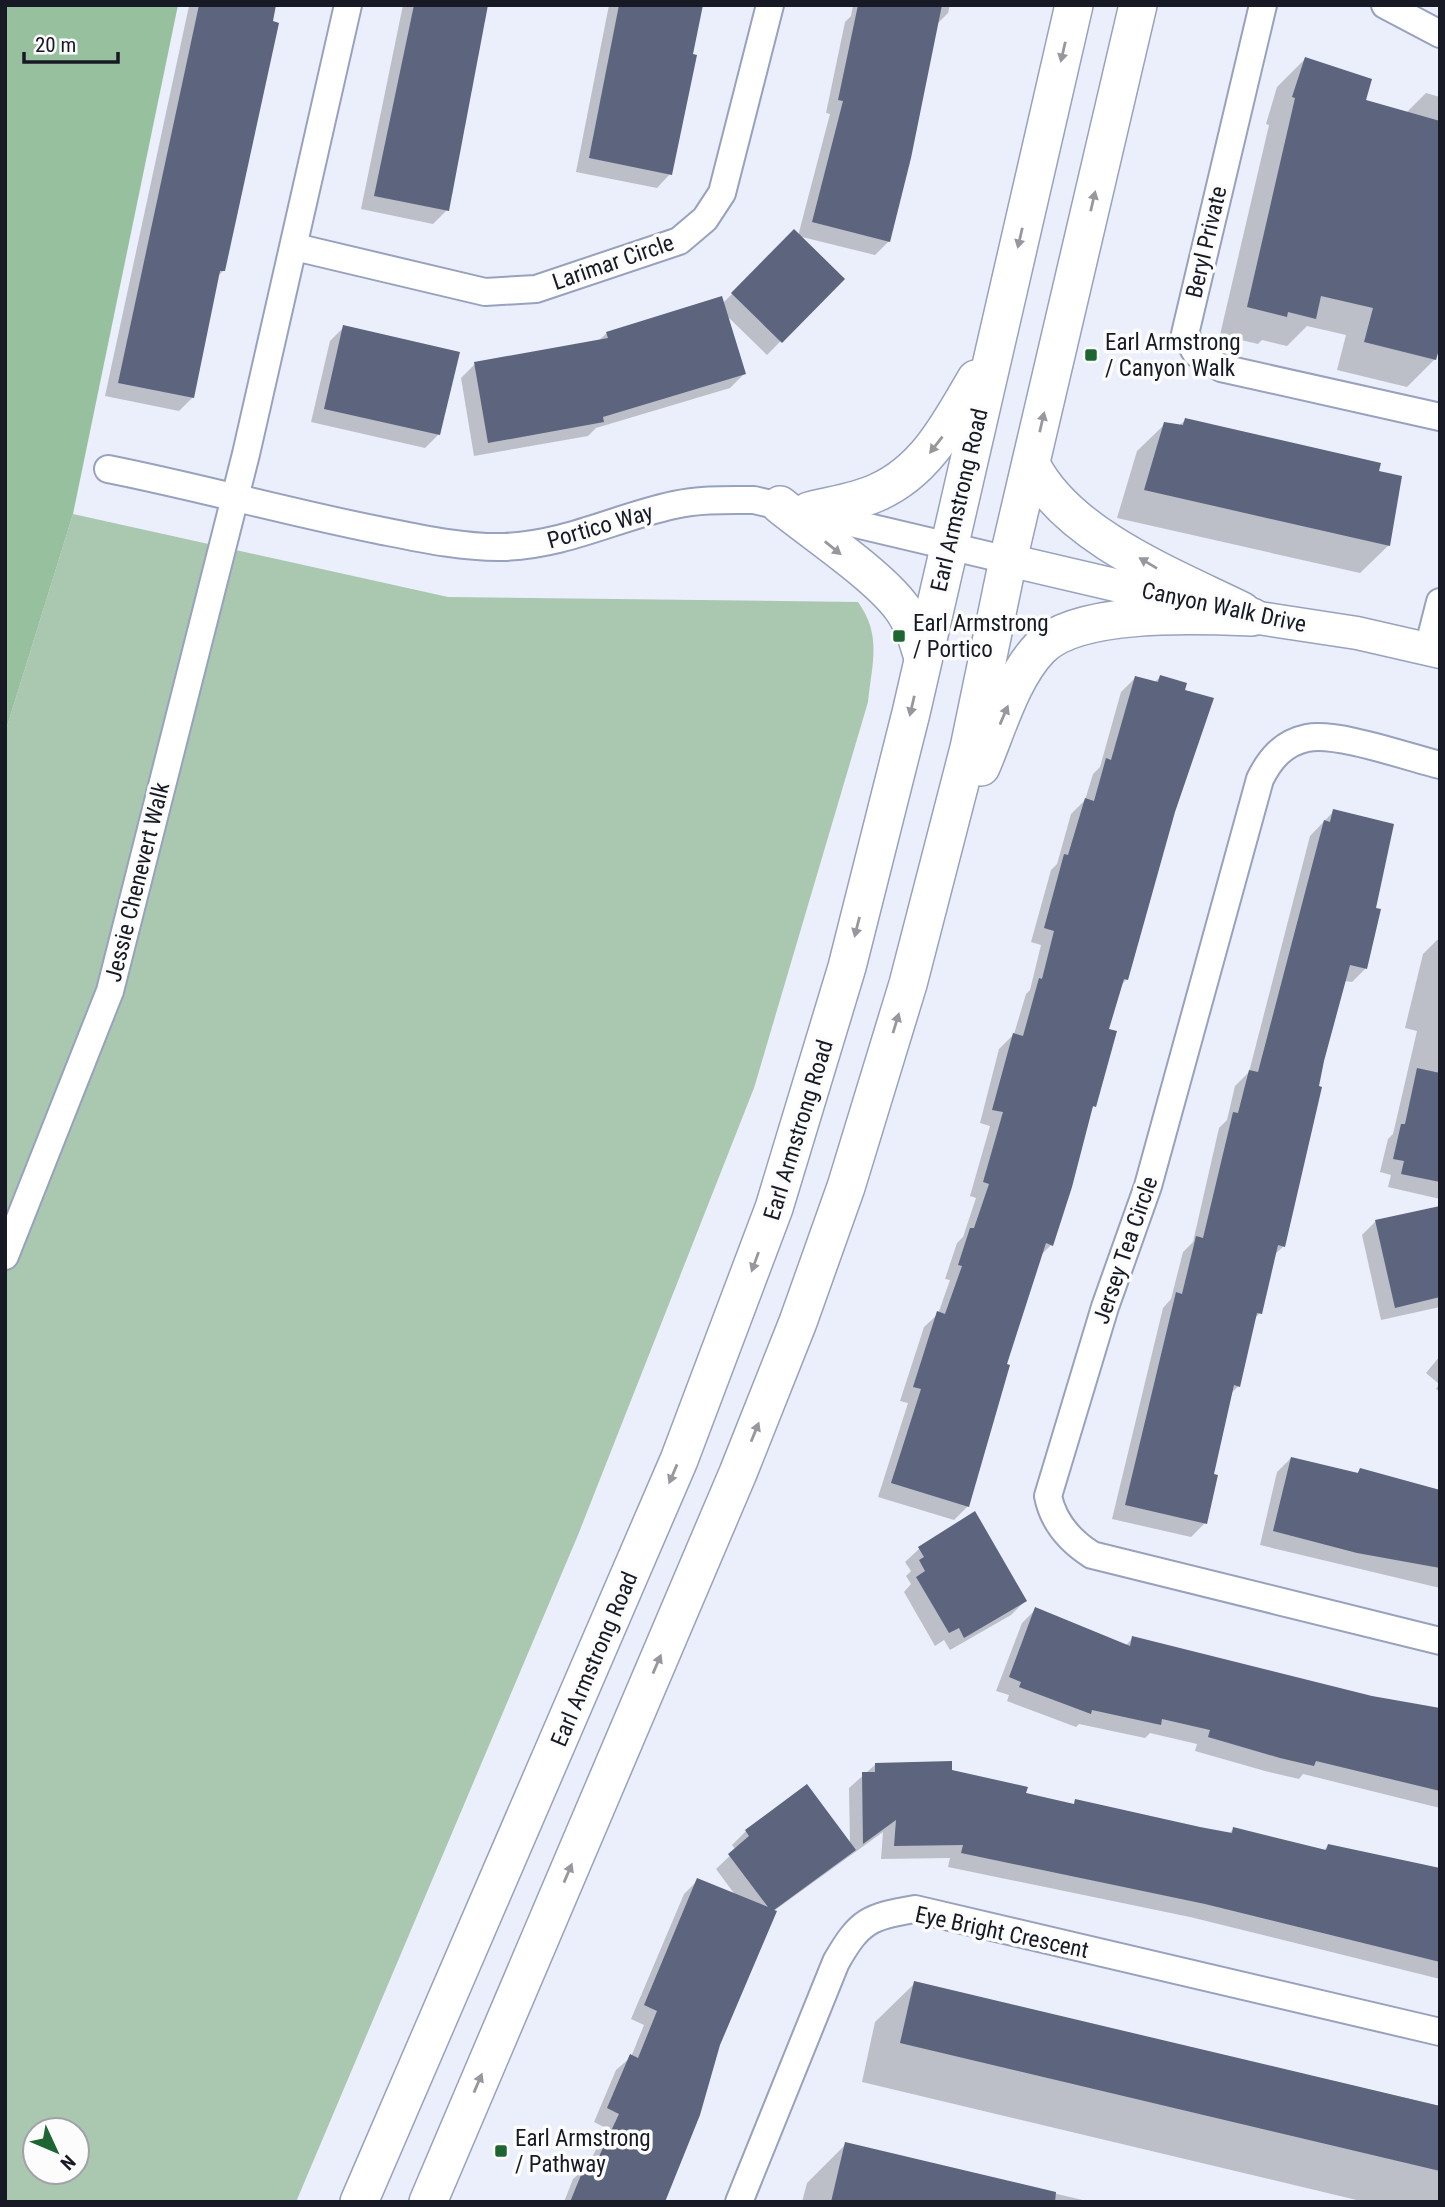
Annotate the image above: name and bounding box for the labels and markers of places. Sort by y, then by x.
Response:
place label: Earl Armstrong / Canyon Walk [1105,329,1241,382]
marker: Earl Armstrong / Canyon Walk [1083,347,1099,363]
place label: Earl Armstrong / Portico [913,610,1049,663]
marker: Earl Armstrong / Portico [891,628,907,644]
place label: Earl Armstrong / Pathway [515,2125,651,2178]
marker: Earl Armstrong / Pathway [493,2143,509,2159]

